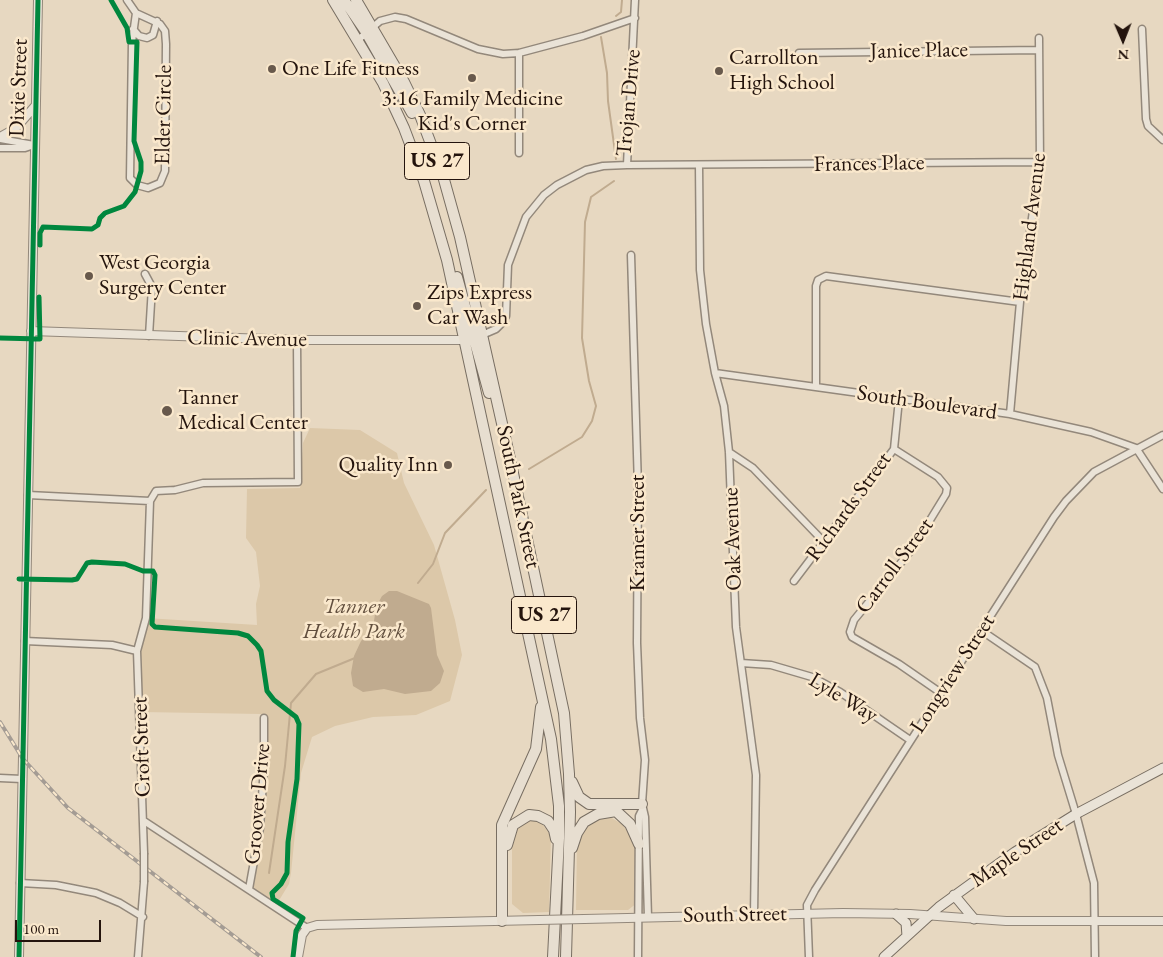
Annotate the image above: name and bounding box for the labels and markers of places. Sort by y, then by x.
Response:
place label: Carrollton High School [729,45,835,96]
place label: One Life Fitness [282,56,419,82]
marker: One Life Fitness [266,63,278,75]
marker: Carrollton High School [713,65,725,77]
marker: 3:16 Family Medicine Kid's Corner [466,72,478,84]
place label: 3:16 Family Medicine Kid's Corner [381,86,563,138]
place label: West Georgia Surgery Center [99,250,226,302]
marker: West Georgia Surgery Center [83,270,95,282]
place label: Zips Express Car Wash [427,280,532,332]
marker: Zips Express Car Wash [411,300,423,312]
place label: Tanner Medical Center [178,385,308,436]
marker: Tanner Medical Center [160,404,174,418]
place label: Quality Inn [339,452,438,478]
marker: Quality Inn [442,459,454,471]

